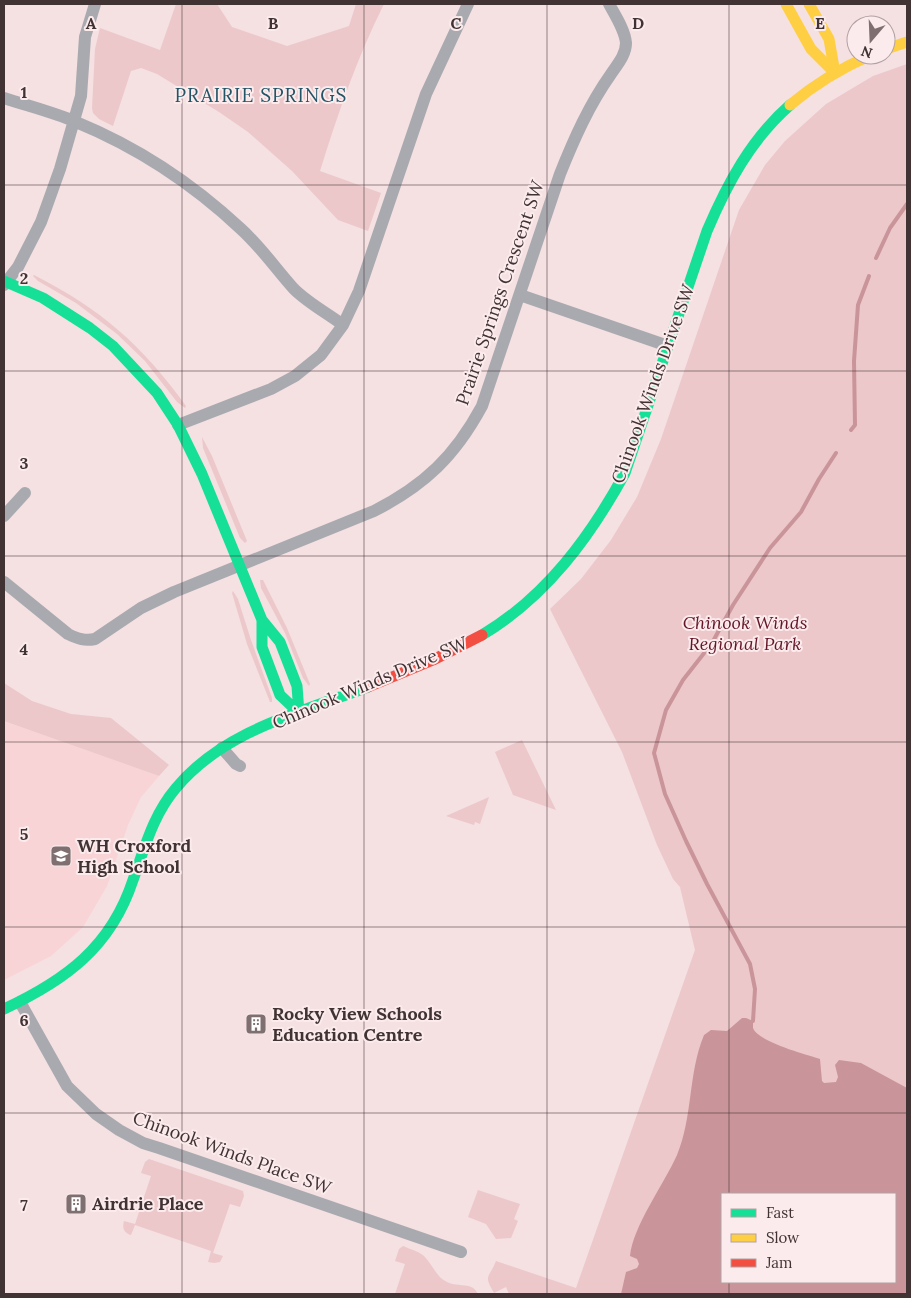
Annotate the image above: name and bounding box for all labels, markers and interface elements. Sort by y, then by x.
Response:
text: A [86,13,97,33]
text: B [268,13,279,33]
text: C [450,13,462,33]
text: D [632,13,644,33]
text: E [815,13,825,33]
north arrow [846,15,896,65]
text: N [859,42,875,63]
text: 1 [21,82,27,102]
district label: PRAIRIE SPRINGS [175,83,347,107]
street label: Prairie Springs Crescent SW [450,176,549,408]
text: 2 [20,268,28,288]
street label: Chinook Winds Drive SW [606,280,700,486]
text: 3 [20,453,29,473]
park label: Chinook Winds Regional Park [683,611,807,655]
street label: Chinook Winds Drive SW [269,630,472,734]
text: 4 [20,639,29,659]
text: 5 [20,824,29,844]
place label: WH Croxford High School [77,834,192,878]
school or university icon: WH Croxford High School [49,844,73,868]
place label: Rocky View Schools Education Centre [272,1002,442,1046]
text: 6 [19,1010,29,1030]
building icon: Rocky View Schools Education Centre [244,1012,268,1036]
street label: Chinook Winds Place SW [130,1106,335,1200]
building icon: Airdrie Place [64,1192,88,1216]
place label: Airdrie Place [92,1192,204,1215]
legend [721,1193,896,1283]
text: 7 [20,1195,28,1215]
text: Fast [766,1203,794,1222]
text: Slow [766,1228,799,1247]
text: Jam [765,1253,793,1272]

